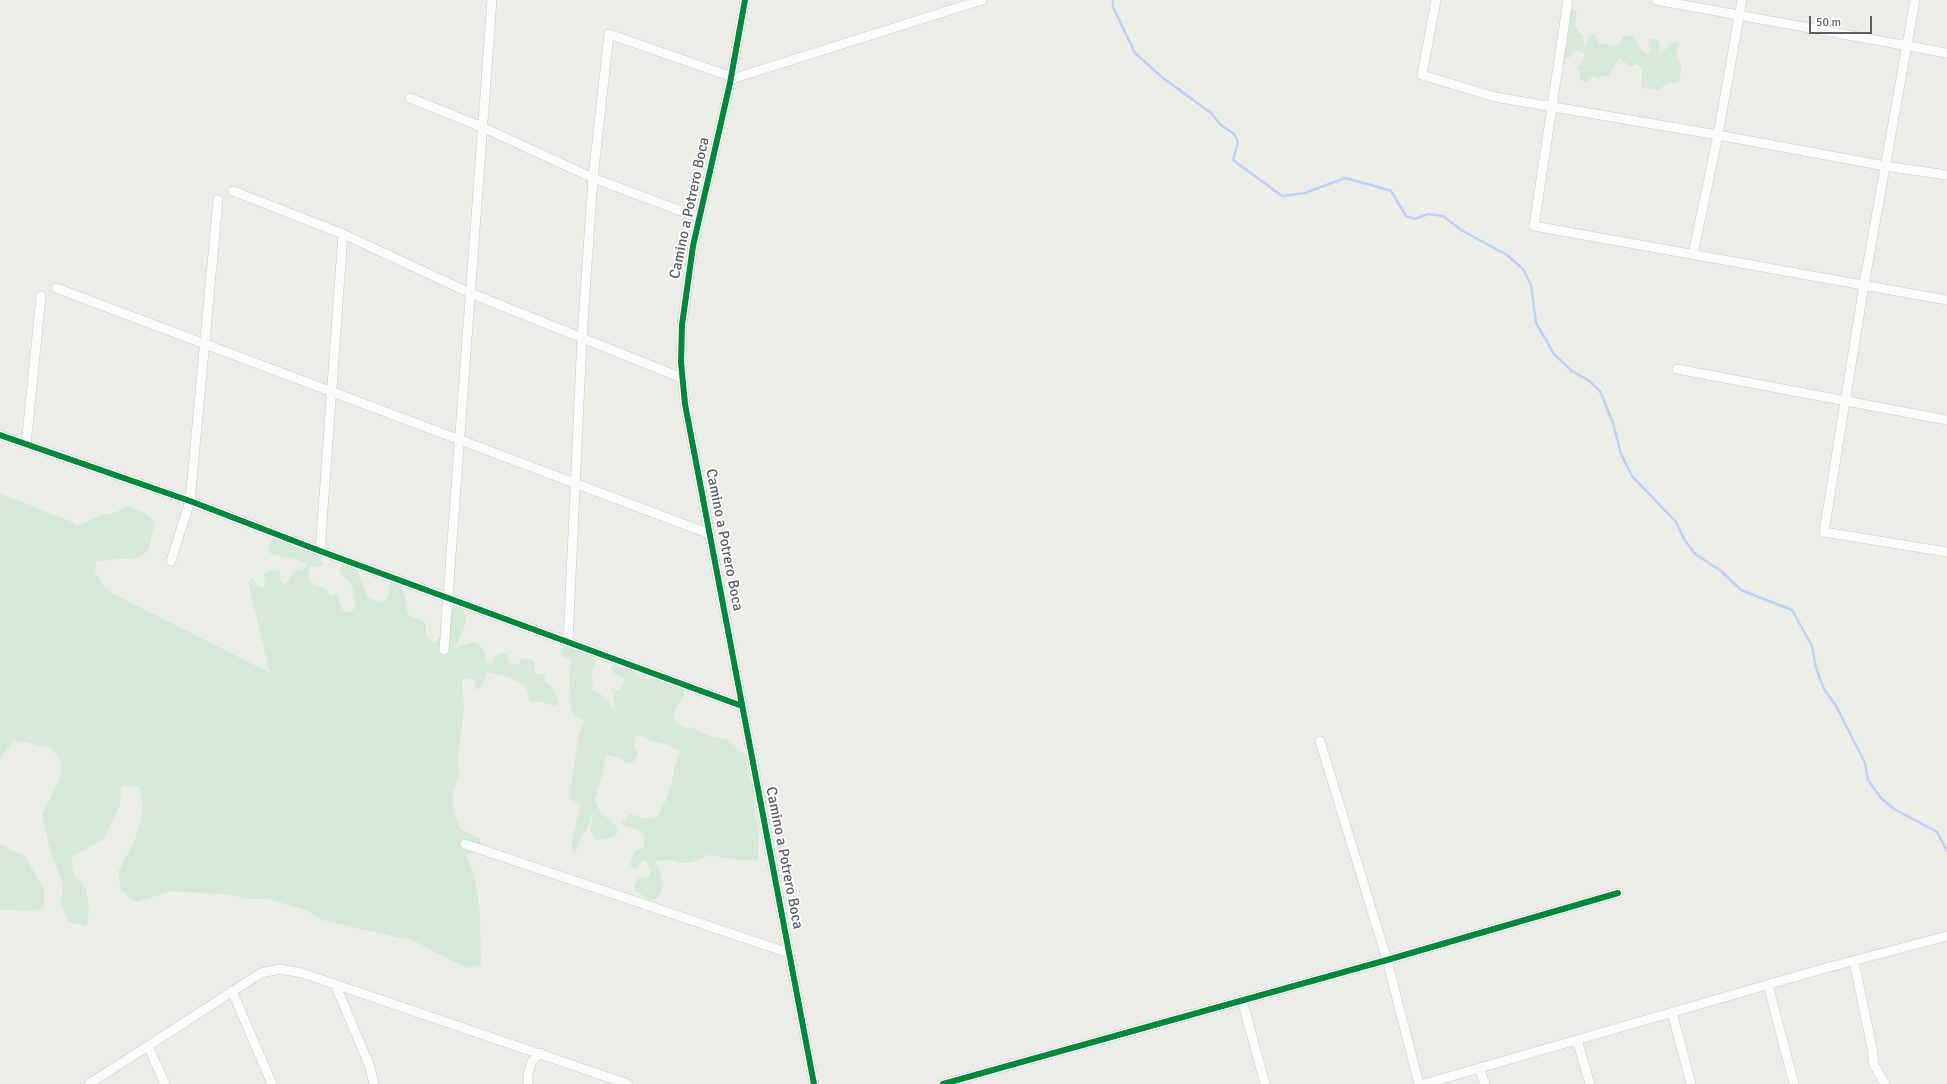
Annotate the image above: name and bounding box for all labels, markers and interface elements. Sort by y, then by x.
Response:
scale bar [1811,8,1874,34]
text: 50 m [1816,15,1841,30]
street label: Camino a Potrero Boca [666,136,714,280]
street label: Camino a Potrero Boca [701,467,747,613]
street label: Camino a Potrero Boca [761,785,807,931]

